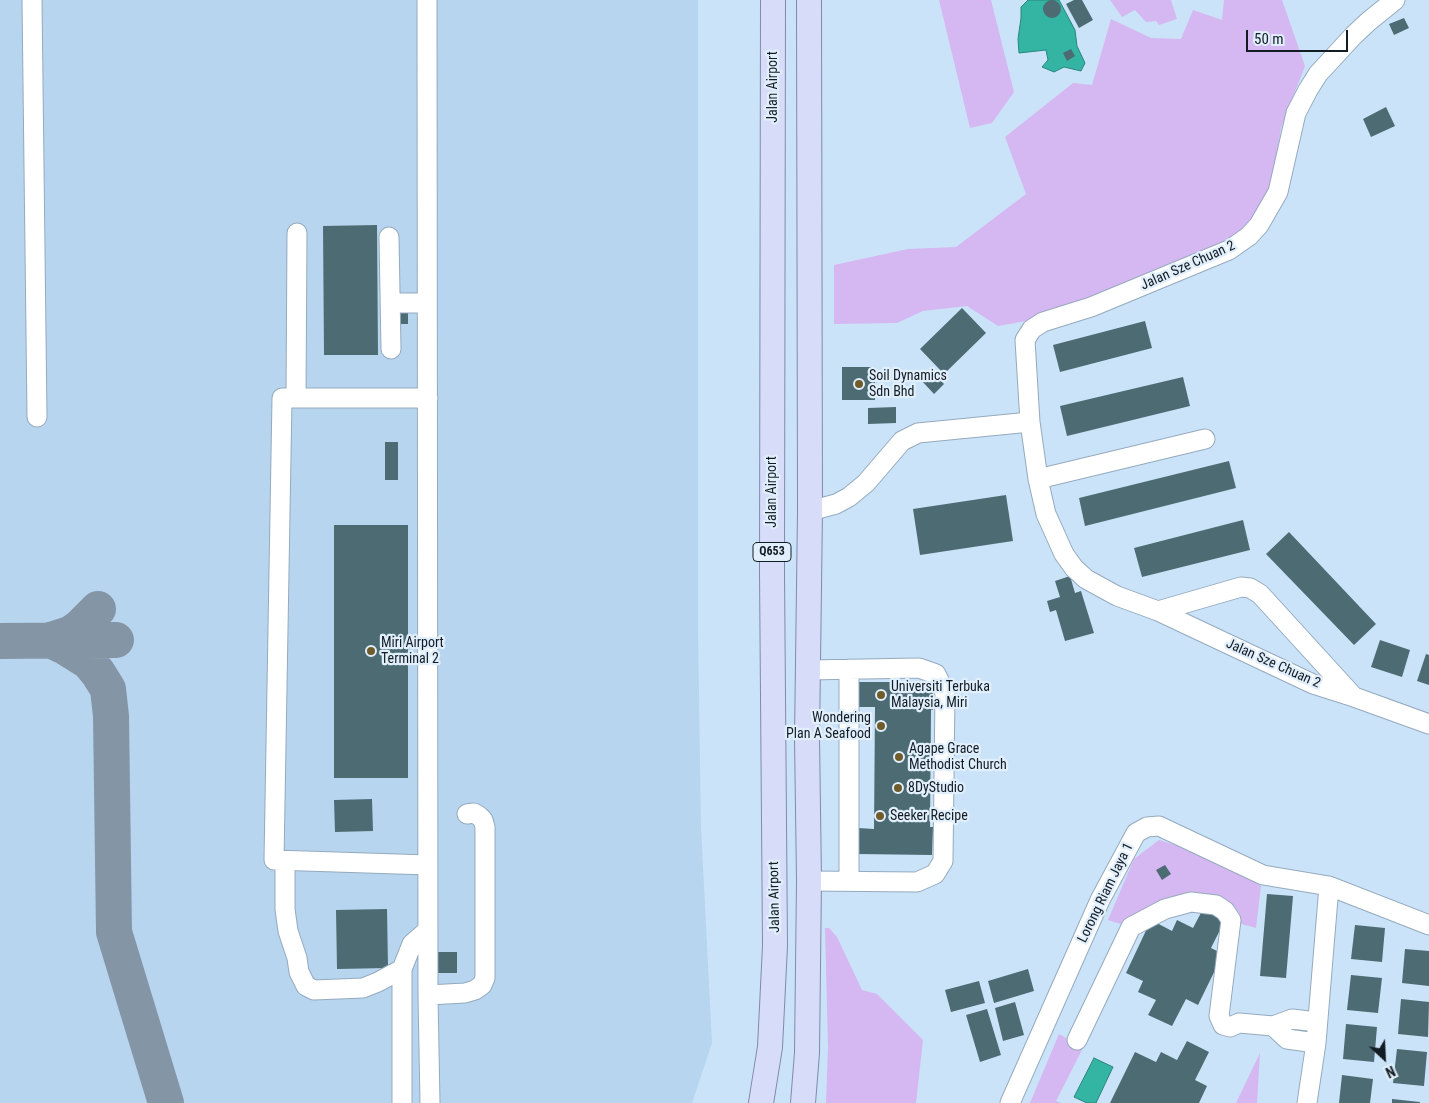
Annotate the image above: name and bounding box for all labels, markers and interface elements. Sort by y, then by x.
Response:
scale bar [1249,20,1352,52]
text: 50 m [1254,30,1284,48]
street label: Jalan Airport [765,51,781,123]
street label: Jalan Sze Chuan 2 [1138,238,1238,294]
place label: Soil Dynamics Sdn Bhd [869,368,947,401]
marker: Soil Dynamics Sdn Bhd [853,378,865,390]
street label: Jalan Airport [764,456,780,528]
road number: Q653 [753,542,791,562]
place label: Miri Airport Terminal 2 [381,635,444,668]
street label: Jalan Sze Chuan 2 [1223,636,1323,692]
marker: Miri Airport Terminal 2 [365,645,377,657]
place label: Universiti Terbuka Malaysia, Miri [891,679,990,712]
marker: Universiti Terbuka Malaysia, Miri [875,689,887,701]
place label: Wondering Plan A Seafood [786,710,871,742]
marker: Wondering Plan A Seafood [875,720,887,732]
place label: Agape Grace Methodist Church [909,741,1007,774]
marker: Agape Grace Methodist Church [893,751,905,763]
place label: 8DyStudio [908,780,964,796]
marker: 8DyStudio [892,782,904,794]
place label: Seeker Recipe [890,808,968,824]
marker: Seeker Recipe [874,810,886,822]
street label: Lorong Riam Jaya 1 [1075,840,1137,946]
street label: Jalan Airport [766,861,784,933]
north arrow [1359,1033,1409,1083]
text: N [1383,1063,1398,1081]

